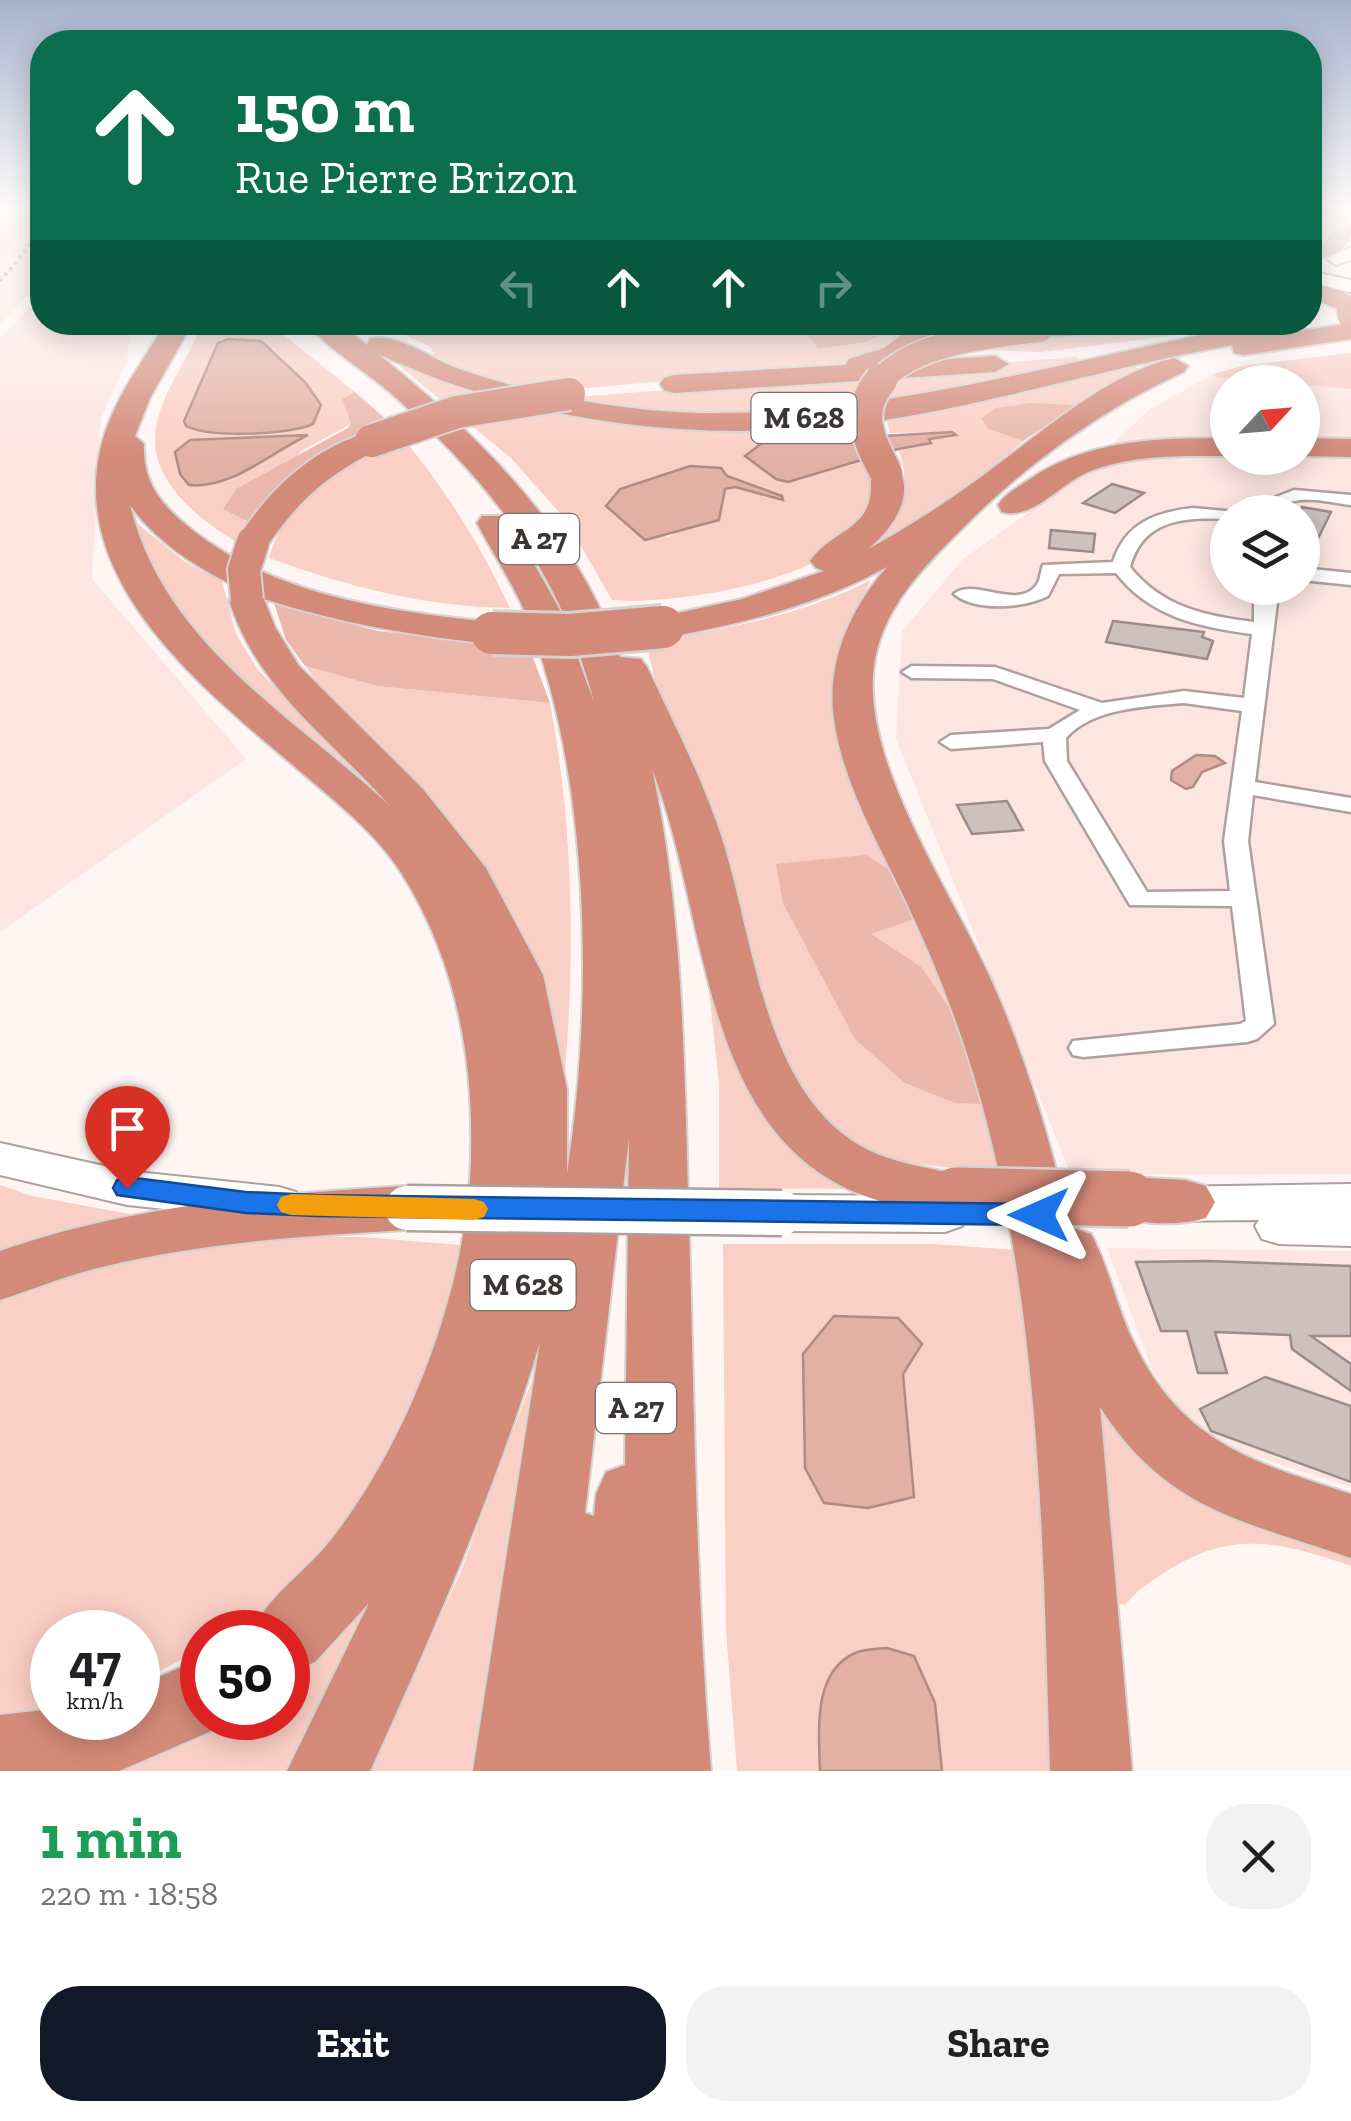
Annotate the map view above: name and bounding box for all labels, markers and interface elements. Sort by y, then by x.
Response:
text: 150 m [235,66,415,150]
icon: ahead [70,70,200,200]
text: Rue Pierre Brizon [235,151,577,205]
icon: left [491,260,546,315]
icon: ahead [596,260,651,315]
icon: ahead [701,260,756,315]
icon: right [806,260,861,315]
north arrow [1210,365,1320,475]
map controls [1210,365,1320,605]
road number: M 628 [752,393,856,443]
button: layers [1210,495,1320,605]
road number: A 27 [499,514,579,564]
pin [85,1086,170,1189]
icon: arrive [100,1101,155,1156]
position arrow [987,1163,1091,1267]
road number: M 628 [470,1260,576,1310]
road number: A 27 [596,1383,676,1433]
speed limit sign: 50 [180,1610,310,1740]
text: 47 [69,1633,121,1693]
text: km/h [66,1685,124,1715]
text: 1 min [40,1801,182,1873]
button: close [1206,1804,1311,1909]
text: 220 m · 18:58 [40,1875,218,1913]
button: Exit [40,1986,666,2101]
button: Share [686,1986,1311,2101]

